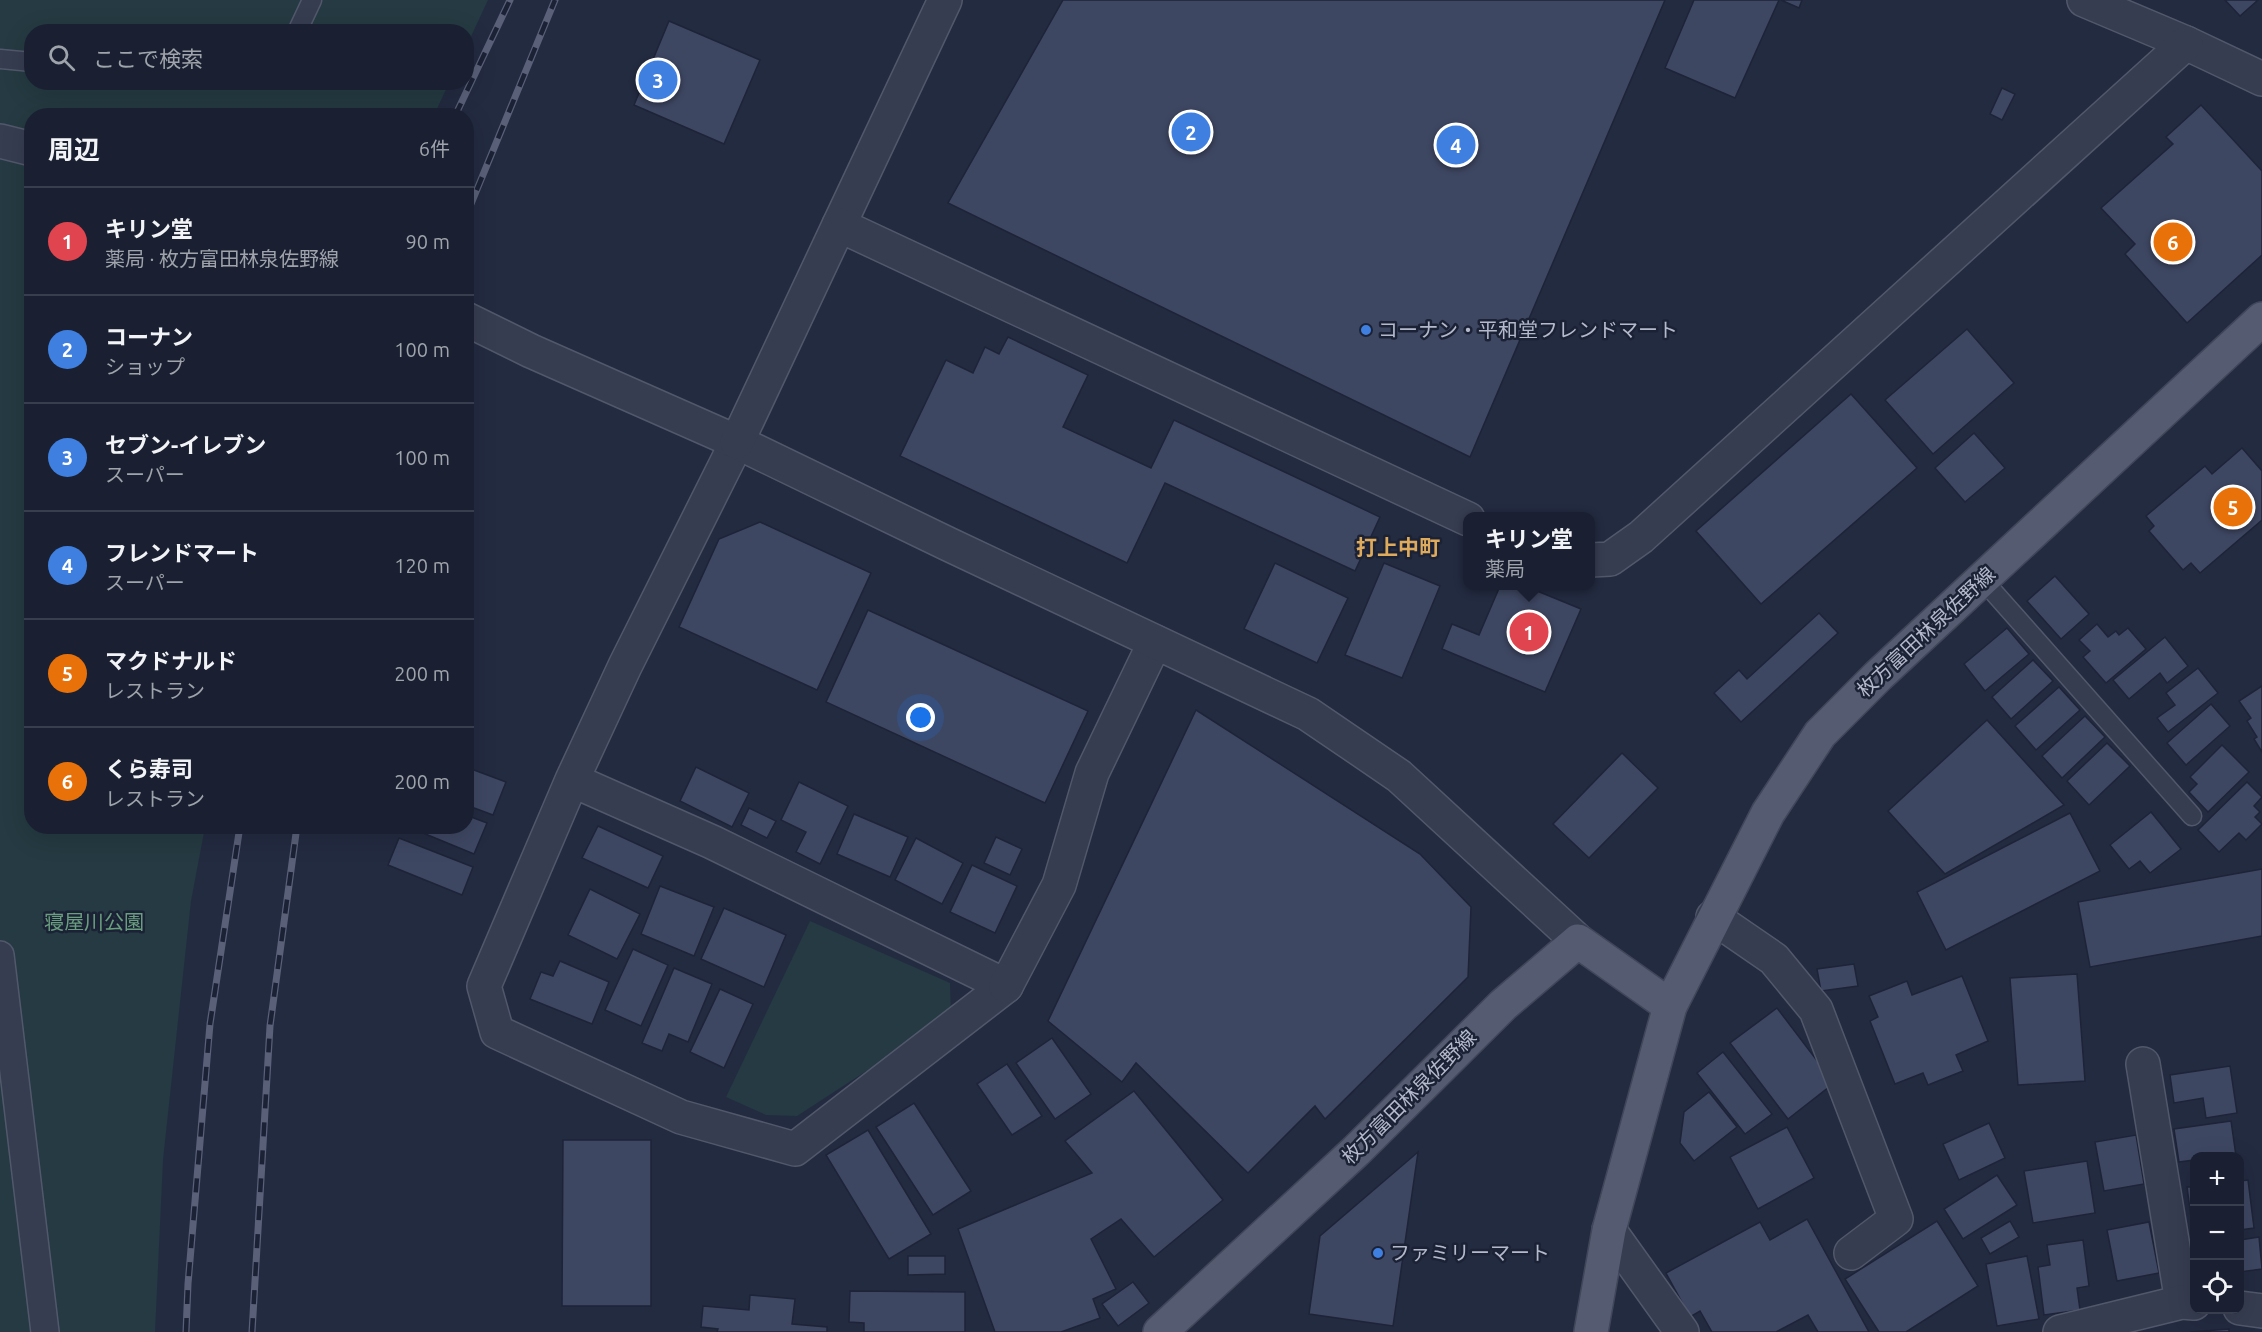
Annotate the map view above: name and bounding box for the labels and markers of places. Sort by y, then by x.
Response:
pin: 3 [638,58,678,103]
pin: 2 [1172,110,1210,154]
pin: 4 [1436,122,1476,168]
pin: 6 [2154,220,2192,264]
place label: コーナン・平和堂フレンドマート [1378,318,1678,341]
marker: コーナン・平和堂フレンドマート [1359,323,1373,337]
pin: 5 [2214,484,2252,530]
pin: 1 [1510,610,1549,654]
place label: ファミリーマート [1390,1241,1550,1264]
marker: ファミリーマート [1371,1246,1385,1260]

